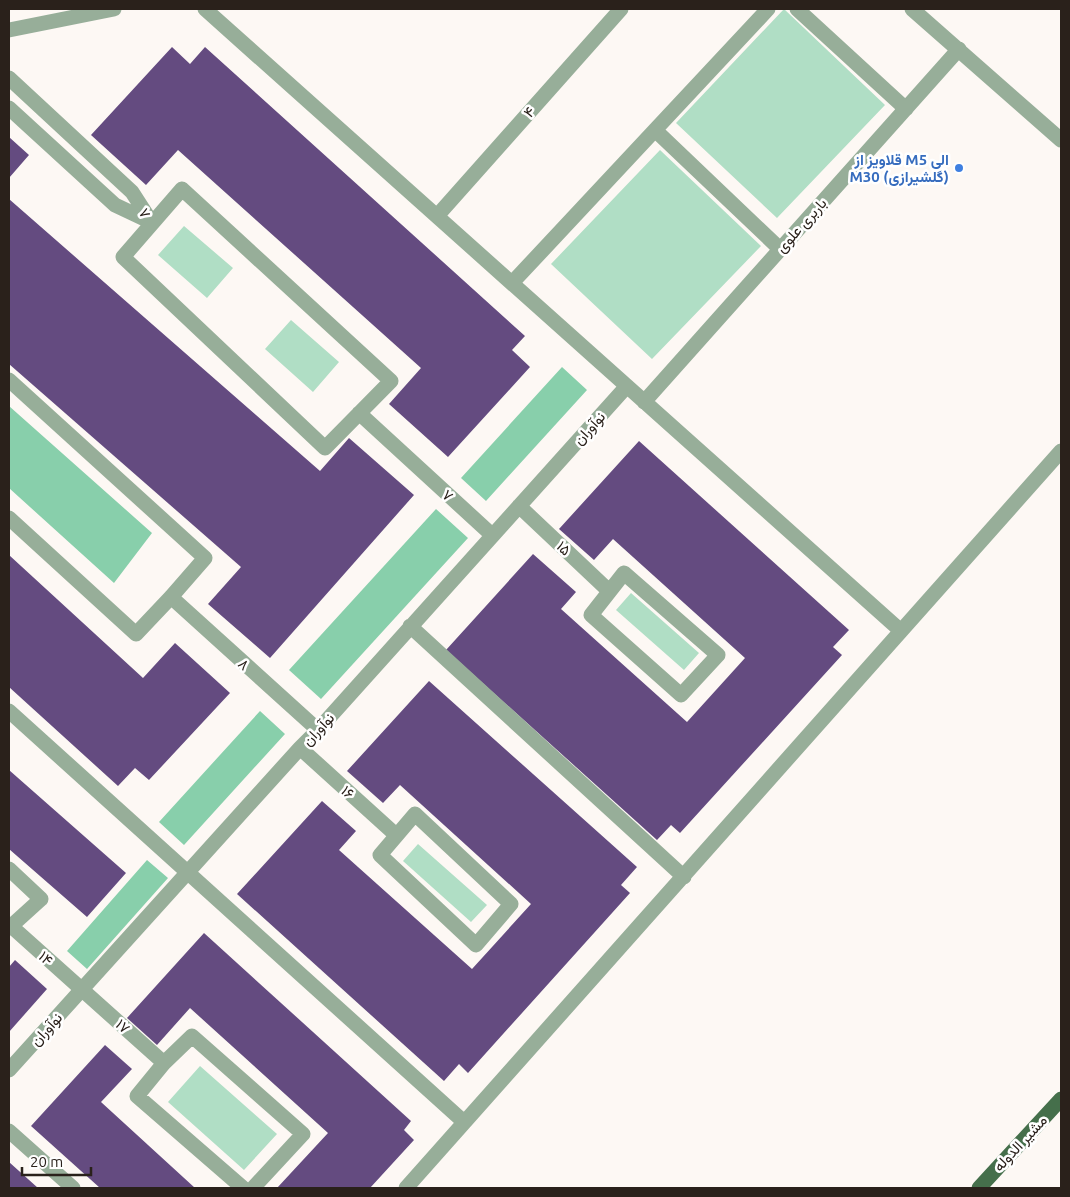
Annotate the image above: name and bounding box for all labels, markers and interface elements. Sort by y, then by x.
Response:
street label: ۴ [520,103,538,121]
place label: قلاویز از M5 الی M30 (گلشیرازی) [850,151,949,186]
marker: قلاویز از M5 الی M30 (گلشیرازی) [953,162,965,174]
street label: باربری علوی [772,194,831,257]
street label: ۷ [135,205,155,221]
street label: نوآوران [570,408,609,449]
street label: ۷ [439,486,457,504]
street label: ۱۵ [553,537,575,559]
street label: ۸ [235,655,253,673]
street label: نوآوران [299,709,338,750]
street label: ۱۶ [338,782,358,802]
street label: ۱۴ [36,947,57,969]
street label: نوآوران [27,1009,66,1050]
street label: ۱۷ [112,1015,134,1037]
street label: مشیر الدوله [990,1111,1051,1175]
scale bar [22,1144,91,1176]
text: 20 m [30,1153,63,1170]

